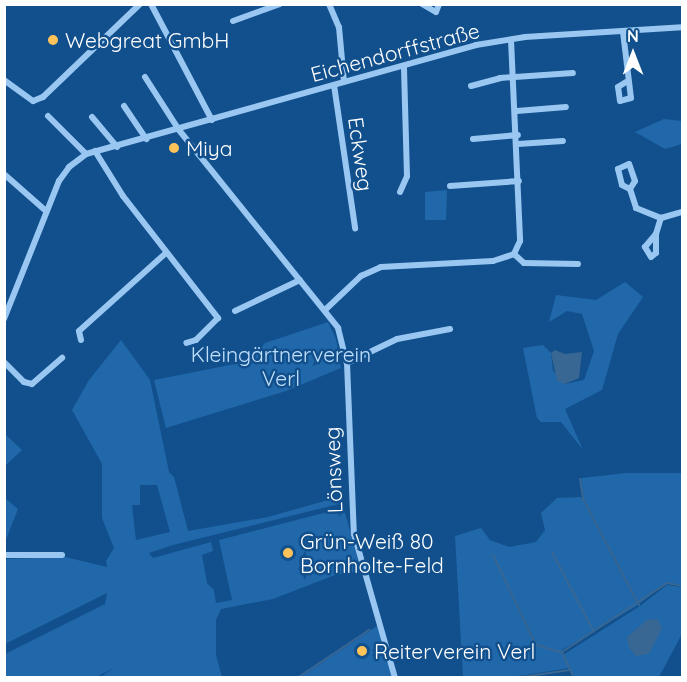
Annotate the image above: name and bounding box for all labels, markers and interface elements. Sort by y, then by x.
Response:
street label: Eichendorffstraße [308,17,482,87]
north arrow [603,24,663,84]
text: N [627,26,639,46]
place label: Webgreat GmbH [65,27,229,53]
marker: Webgreat GmbH [46,33,60,47]
street label: Eckweg [343,115,379,193]
place label: Miya [186,135,233,161]
marker: Miya [167,141,181,155]
park label: Kleingärtnerverein Verl [191,341,371,391]
street label: Lönsweg [319,426,347,514]
place label: Grün-Weiß 80 Bornholte-Feld [300,528,444,578]
marker: Grün-Weiß 80 Bornholte-Feld [281,546,295,560]
place label: Reiterverein Verl [374,638,535,664]
marker: Reiterverein Verl [355,644,369,658]

